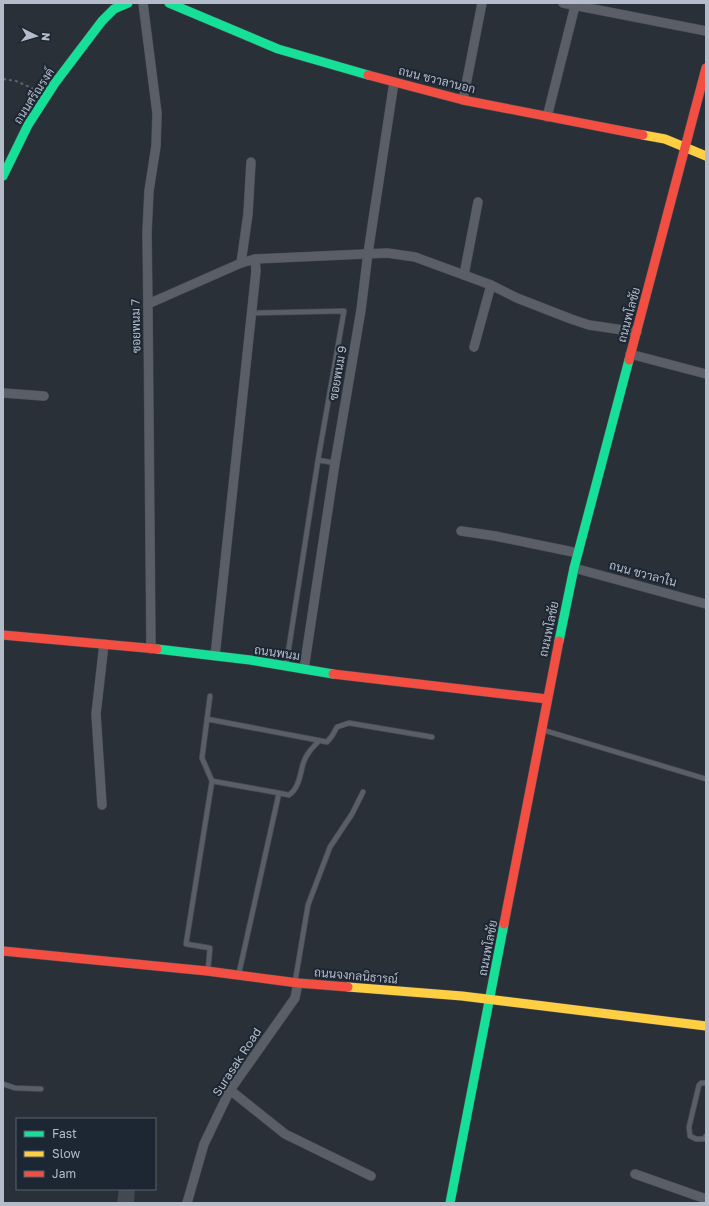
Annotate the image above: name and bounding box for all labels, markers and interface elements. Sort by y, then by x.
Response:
north arrow [16,16,56,56]
text: N [40,32,53,42]
street label: ถนน ชวาลานอก [397,63,477,96]
street label: ถนนศรีณรงค์ [10,65,57,127]
street label: ถนนพโลชัย [614,286,643,344]
street label: ซอยพนม 7 [128,299,143,353]
street label: ซอยพนม 9 [325,344,350,401]
street label: ถนน ชวาลาใน [608,557,679,590]
street label: ถนนพโลชัย [535,600,562,658]
street label: ถนนพนม [253,642,301,663]
street label: ถนนพโลชัย [475,919,500,977]
street label: ถนนจงกลนิธารณ์ [314,964,399,987]
street label: Surasak Road [209,1025,264,1099]
legend [16,1118,156,1190]
text: Fast [52,1126,77,1141]
text: Slow [52,1146,80,1161]
text: Jam [52,1166,76,1181]

